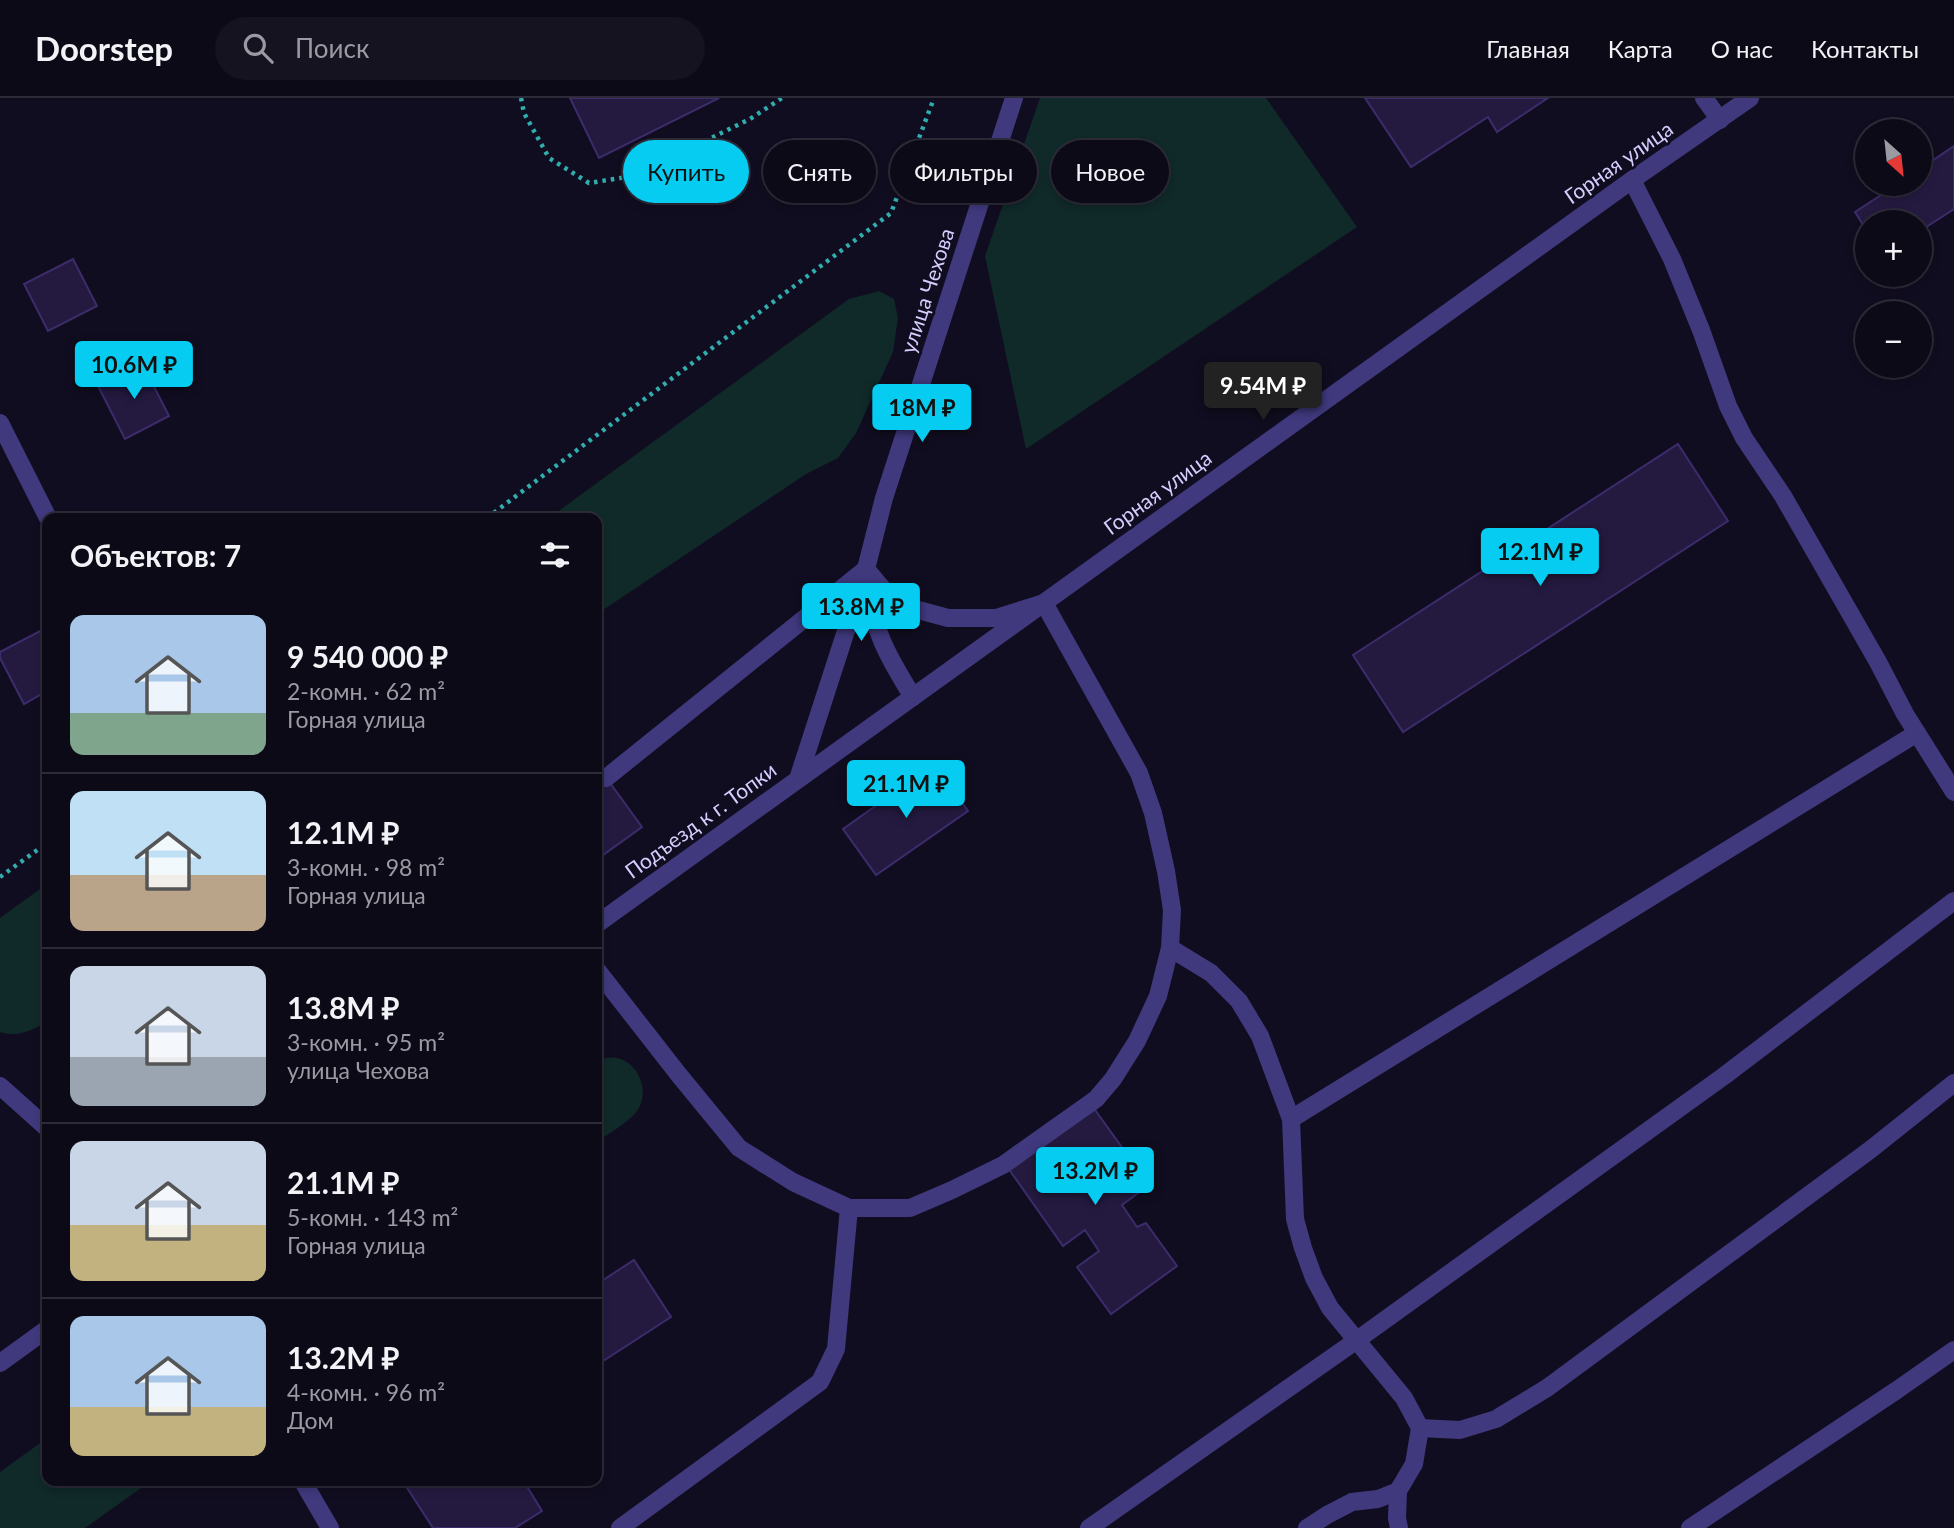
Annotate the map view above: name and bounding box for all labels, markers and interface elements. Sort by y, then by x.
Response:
search box [215,17,705,80]
text: Doorstep [35,28,173,68]
icon: search [239,29,277,67]
text: Поиск [295,32,369,64]
text: Главная [1486,34,1570,63]
text: Карта [1608,34,1673,63]
text: О нас [1711,34,1773,63]
text: Контакты [1811,34,1919,63]
street label: Горная улица [1559,115,1677,208]
north arrow [1855,119,1932,196]
map controls [1855,119,1932,378]
chip: Купить [623,140,749,203]
chip: Снять [763,140,876,203]
chip: Фильтры [890,140,1037,203]
chip: Новое [1051,140,1169,203]
button: + [1855,210,1932,287]
street label: улица Чехова [895,225,959,356]
button: − [1855,301,1932,378]
pin: 10.6M ₽ [69,342,199,401]
text: 10.6M ₽ [91,350,177,378]
pin: 9.54M ₽ [1198,362,1328,422]
text: 9.54M ₽ [1220,371,1306,399]
pin: 18M ₽ [873,384,971,444]
text: 18M ₽ [888,393,956,421]
street label: Горная улица [1099,444,1216,539]
pin: 12.1M ₽ [1475,528,1605,588]
icon: filters [536,536,574,574]
text: Объектов: 7 [70,537,241,573]
text: 12.1M ₽ [1497,537,1583,565]
pin: 13.8M ₽ [796,584,926,643]
text: 13.8M ₽ [818,592,904,620]
text: 9 540 000 ₽ [287,638,448,674]
icon: home [126,643,210,727]
text: 2-комн. · 62 m² [287,677,445,705]
text: Горная улица [287,705,426,733]
street label: Подъезд к г. Топки [620,757,781,883]
pin: 21.1M ₽ [841,760,971,820]
text: 21.1M ₽ [863,769,949,797]
text: 12.1M ₽ [287,814,399,850]
icon: home [126,819,210,903]
text: 3-комн. · 98 m² [287,853,445,881]
text: Горная улица [287,881,426,909]
text: 13.8M ₽ [287,989,399,1025]
icon: home [126,994,210,1078]
text: 3-комн. · 95 m² [287,1028,445,1056]
text: улица Чехова [287,1056,429,1084]
pin: 13.2M ₽ [1030,1148,1160,1207]
text: 13.2M ₽ [1052,1156,1138,1184]
text: 21.1M ₽ [287,1164,399,1200]
icon: home [126,1169,210,1253]
text: 5-комн. · 143 m² [287,1203,458,1231]
text: Горная улица [287,1231,426,1259]
text: 13.2M ₽ [287,1339,399,1375]
icon: home [126,1344,210,1428]
text: 4-комн. · 96 m² [287,1378,445,1406]
text: Дом [287,1406,334,1434]

